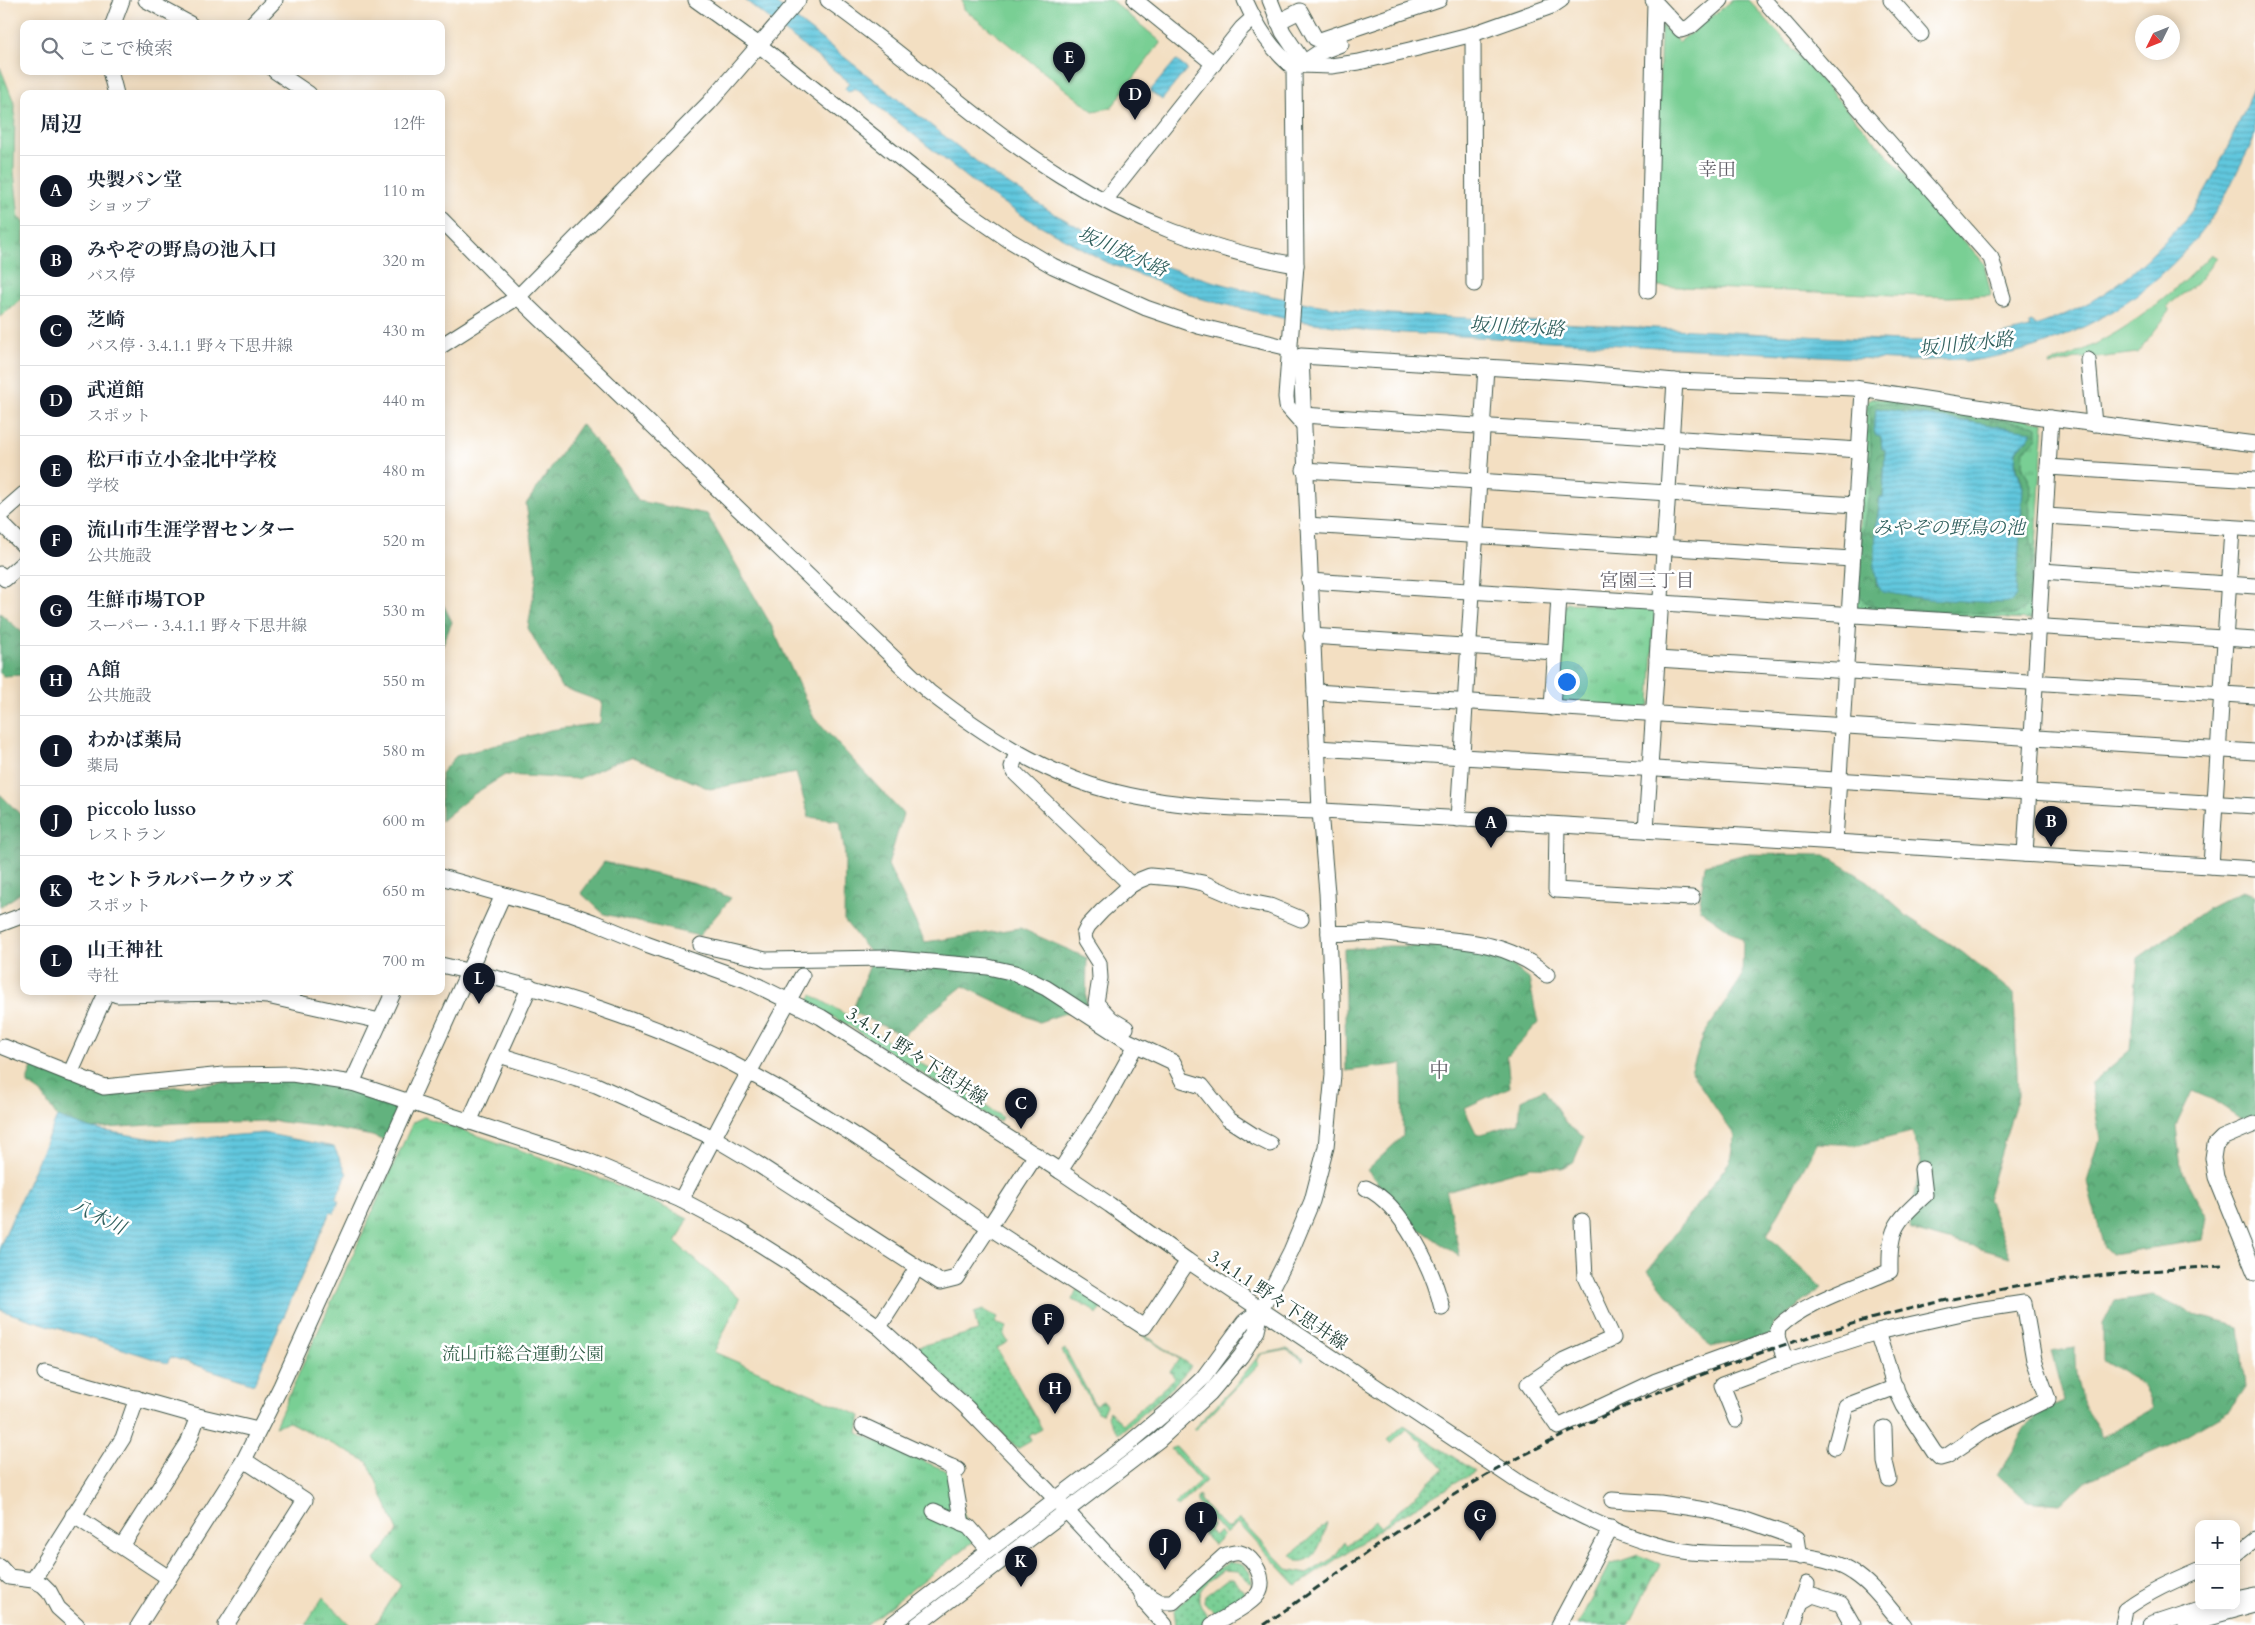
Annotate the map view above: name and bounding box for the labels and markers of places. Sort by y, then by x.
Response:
pin: E [1053,42,1085,83]
pin: D [1119,79,1151,120]
pin: B [2035,806,2067,847]
pin: A [1475,807,1507,848]
pin: L [463,963,495,1004]
pin: C [1005,1088,1037,1129]
pin: F [1032,1304,1064,1345]
pin: H [1039,1373,1071,1414]
pin: G [1464,1500,1496,1541]
pin: I [1185,1502,1217,1543]
pin: J [1149,1529,1181,1570]
pin: K [1005,1546,1037,1587]

